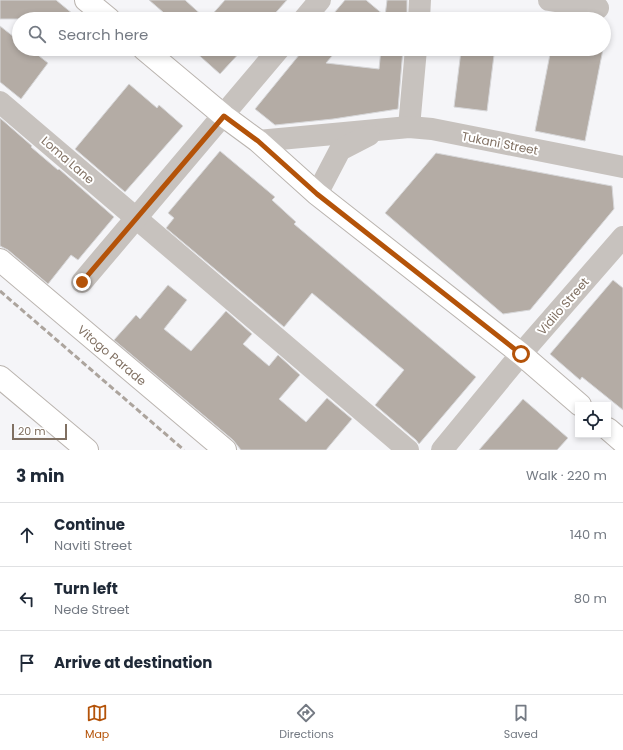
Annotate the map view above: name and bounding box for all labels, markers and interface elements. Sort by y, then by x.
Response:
search box [12,12,611,56]
icon: search [26,23,48,45]
text: Search here [58,24,148,45]
street label: Tukani Street [460,127,540,159]
street label: Loma Lane [38,132,98,188]
route end [73,273,91,291]
street label: Vidilo Street [533,274,593,338]
street label: Vitogo Parade [74,321,150,389]
route start [512,345,530,363]
map controls [575,402,611,438]
button: locate [575,402,611,438]
scale bar [12,422,67,441]
text: 20 m [18,423,46,439]
text: 3 min [16,464,64,488]
text: Walk · 220 m [526,466,607,485]
text: Continue [54,514,125,535]
icon: ahead [16,524,38,546]
text: 140 m [570,525,607,544]
text: Naviti Street [54,536,132,555]
text: Turn left [54,578,118,599]
icon: left [16,588,38,610]
text: 80 m [574,589,607,608]
text: Nede Street [54,600,130,619]
icon: arrive [16,652,38,674]
text: Arrive at destination [54,652,212,673]
tab: Map [85,702,109,743]
tab: Directions [279,702,334,743]
tab: Saved [504,702,538,743]

